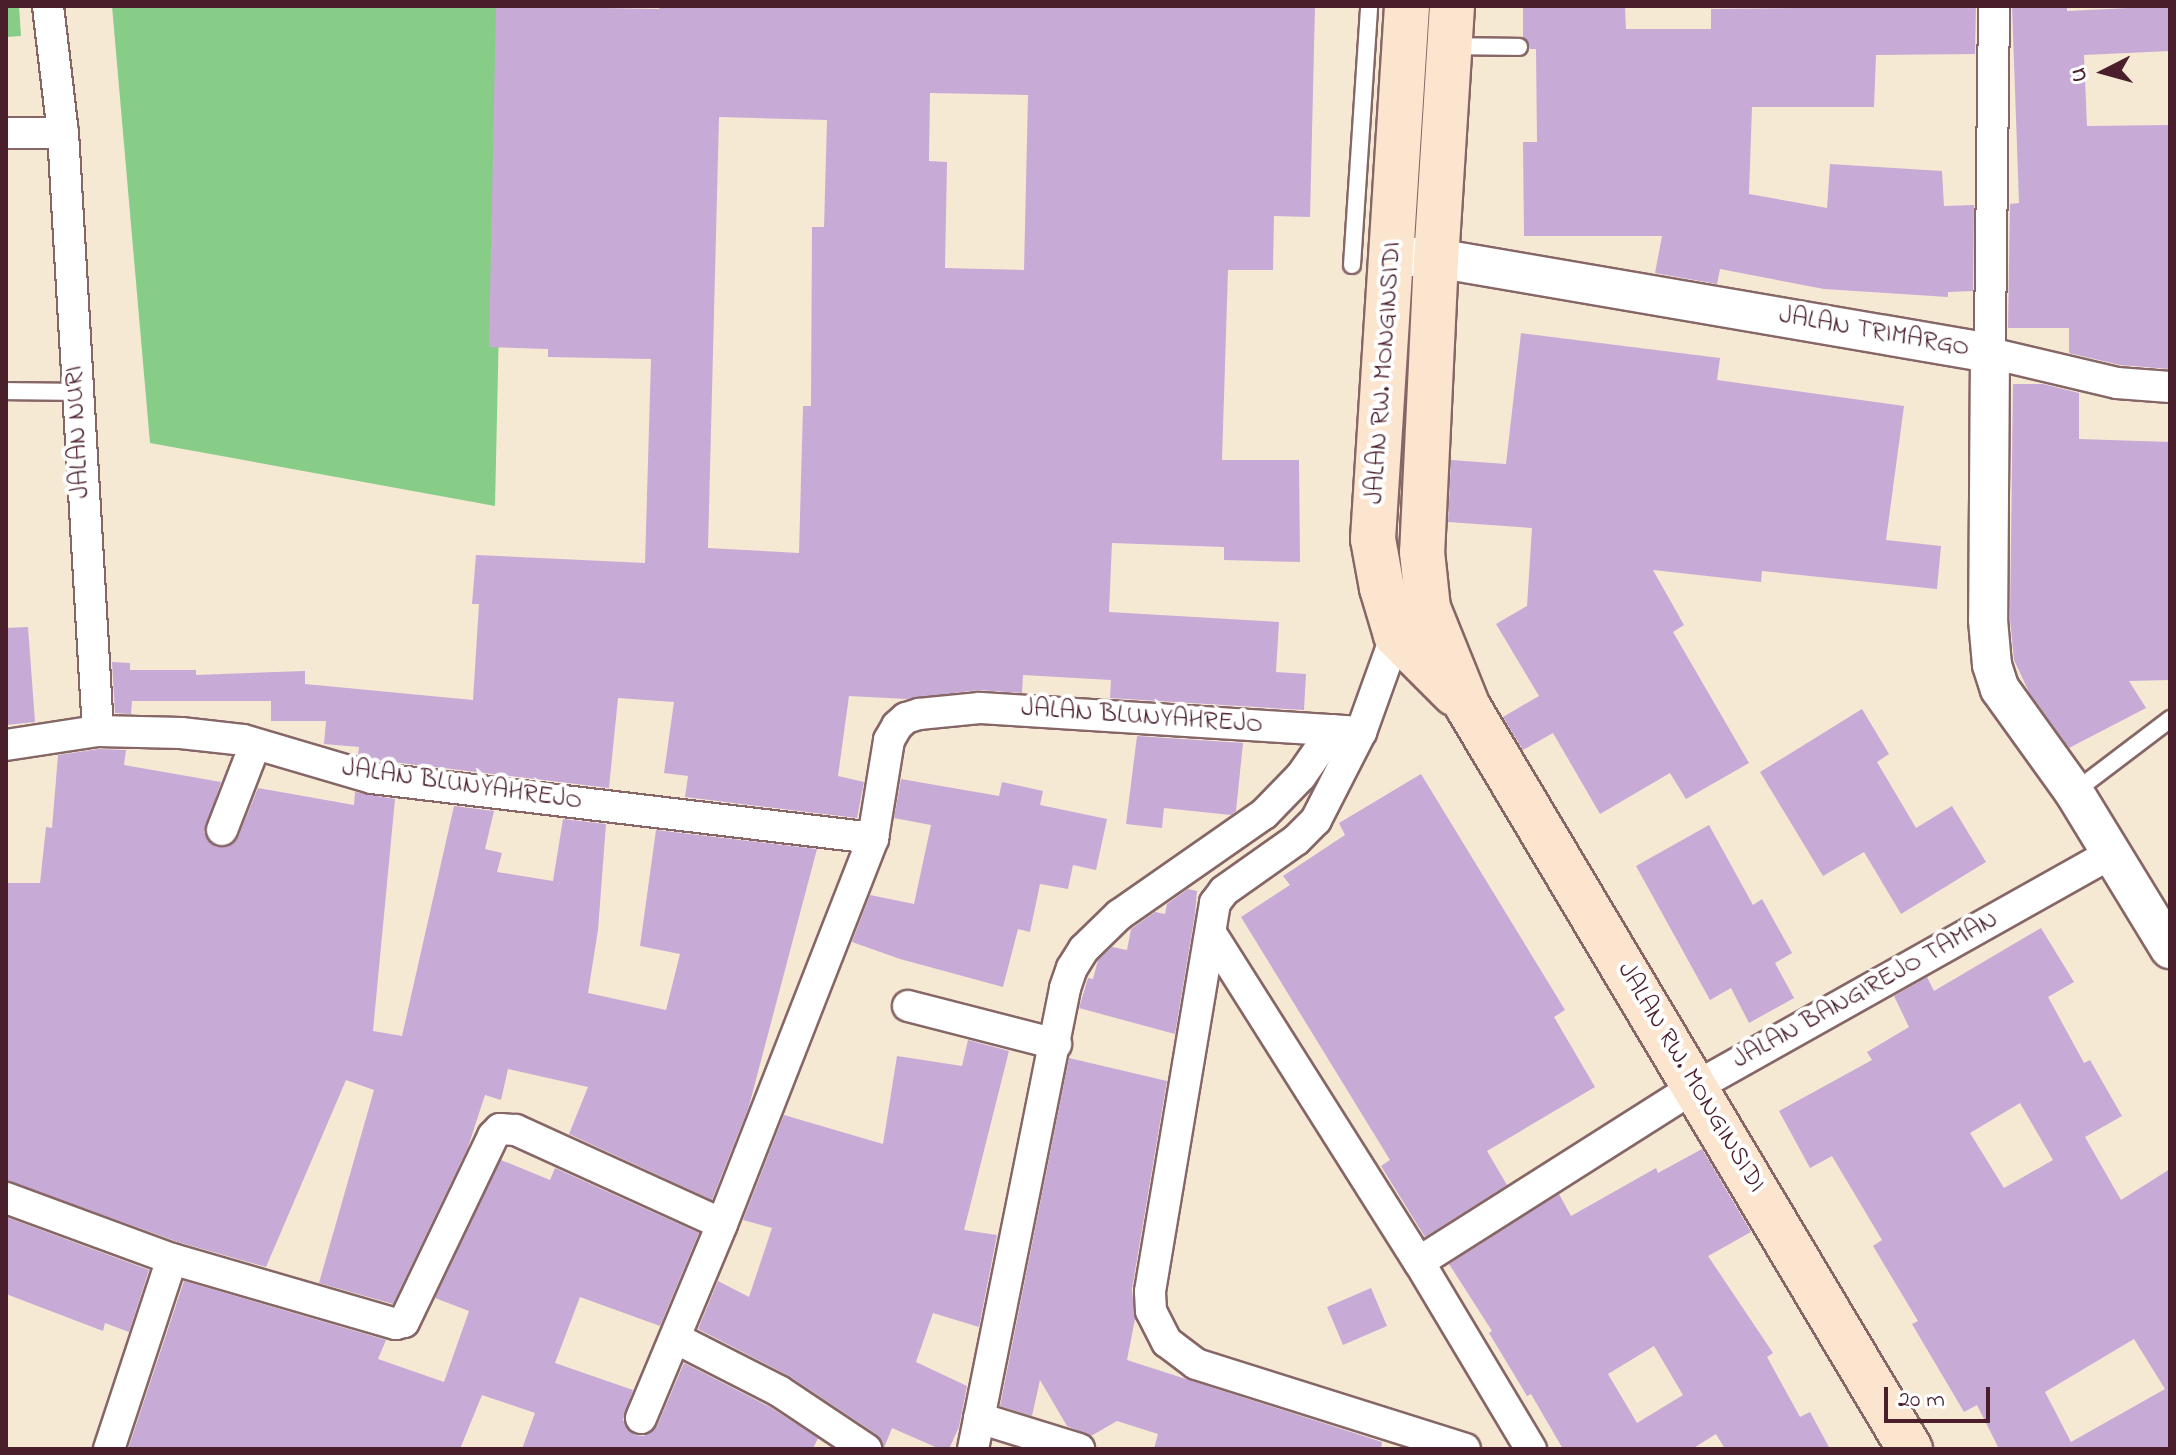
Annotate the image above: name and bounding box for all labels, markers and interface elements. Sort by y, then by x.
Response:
north arrow [2064,32,2144,112]
text: U [2063,66,2097,83]
street label: JALAN RW. MONGINSIDI [1360,241,1410,505]
street label: JALAN TRIMARGO [1776,301,1972,365]
street label: JALAN NURI [60,365,98,499]
street label: JALAN BLUNYAHREJO [1020,694,1264,742]
street label: JALAN BLUNYAHREJO [340,754,584,818]
street label: JALAN BANGIREJO TAMAN [1728,905,2004,1077]
street label: JALAN RW. MONGINSIDI [1609,957,1771,1199]
scale bar [1888,1371,1994,1421]
text: 20 m [1898,1383,1945,1418]

